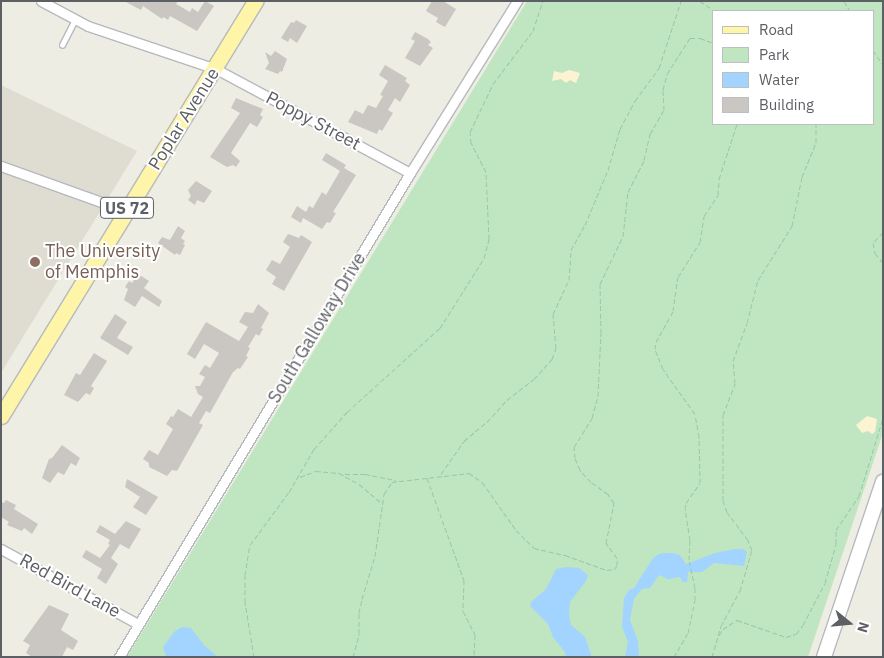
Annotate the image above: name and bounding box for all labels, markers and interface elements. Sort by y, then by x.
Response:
legend [712,10,874,125]
text: Road [759,20,794,39]
text: Park [759,45,789,64]
street label: Poplar Avenue [144,64,224,174]
text: Water [759,70,799,89]
street label: Poppy Street [262,87,364,155]
text: Building [759,95,814,114]
road number: US 72 [100,194,154,222]
place label: The University of Memphis [45,241,160,284]
street label: South Galloway Drive [264,249,370,407]
marker: The University of Memphis [29,256,41,268]
street label: Red Bird Lane [16,549,124,623]
north arrow [824,598,874,648]
text: N [853,620,873,635]

